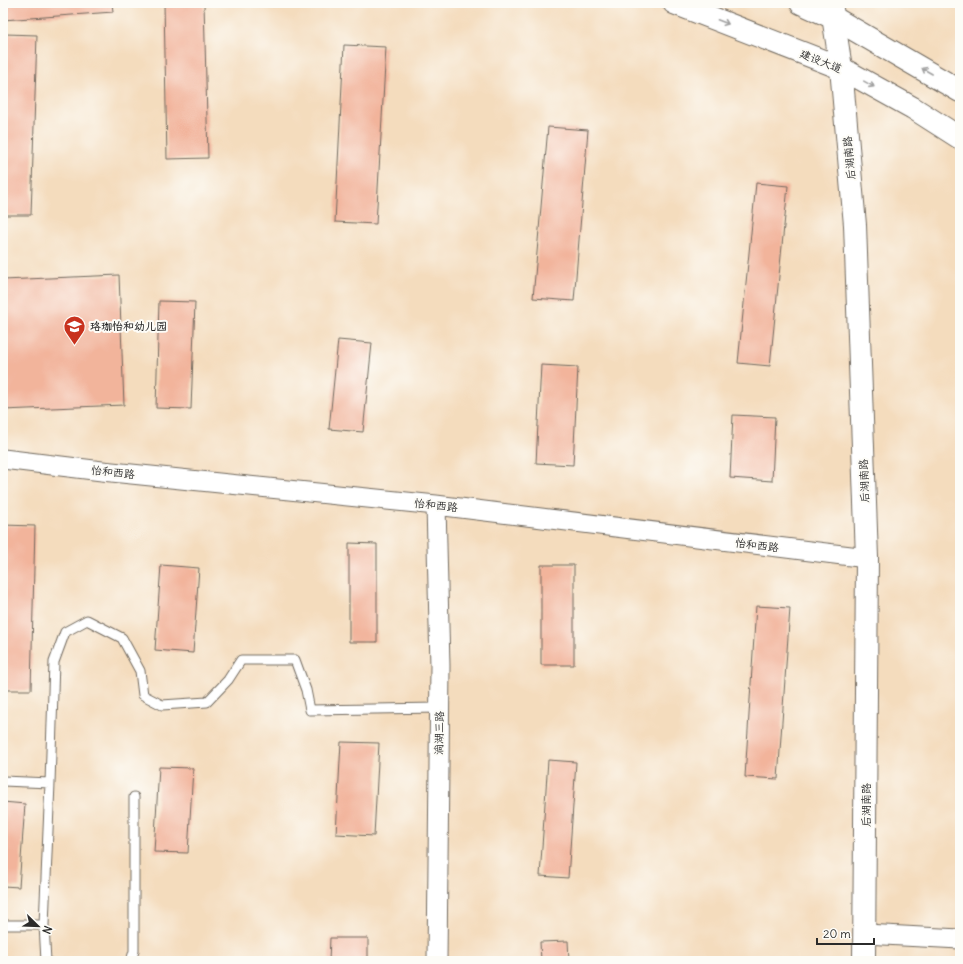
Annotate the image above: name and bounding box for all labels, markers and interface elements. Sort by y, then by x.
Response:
one-way arrow [717,19,729,27]
street label: 建设大道 [798,46,844,76]
one-way arrow [921,66,933,74]
one-way arrow [862,80,874,88]
street label: 后湖南路 [840,135,858,181]
school or university icon: 珞珈怡和幼儿园 [61,313,87,346]
place label: 珞珈怡和幼儿园 [90,319,167,333]
street label: 后湖南路 [856,459,872,503]
street label: 怡和西路 [90,463,136,481]
street label: 怡和西路 [413,496,459,514]
street label: 怡和西路 [734,535,780,555]
street label: 淌湖三路 [432,711,446,755]
street label: 后湖南路 [859,783,873,827]
north arrow [18,906,58,946]
scale bar [817,920,874,946]
text: N [39,924,55,936]
text: 20 m [823,926,851,941]

